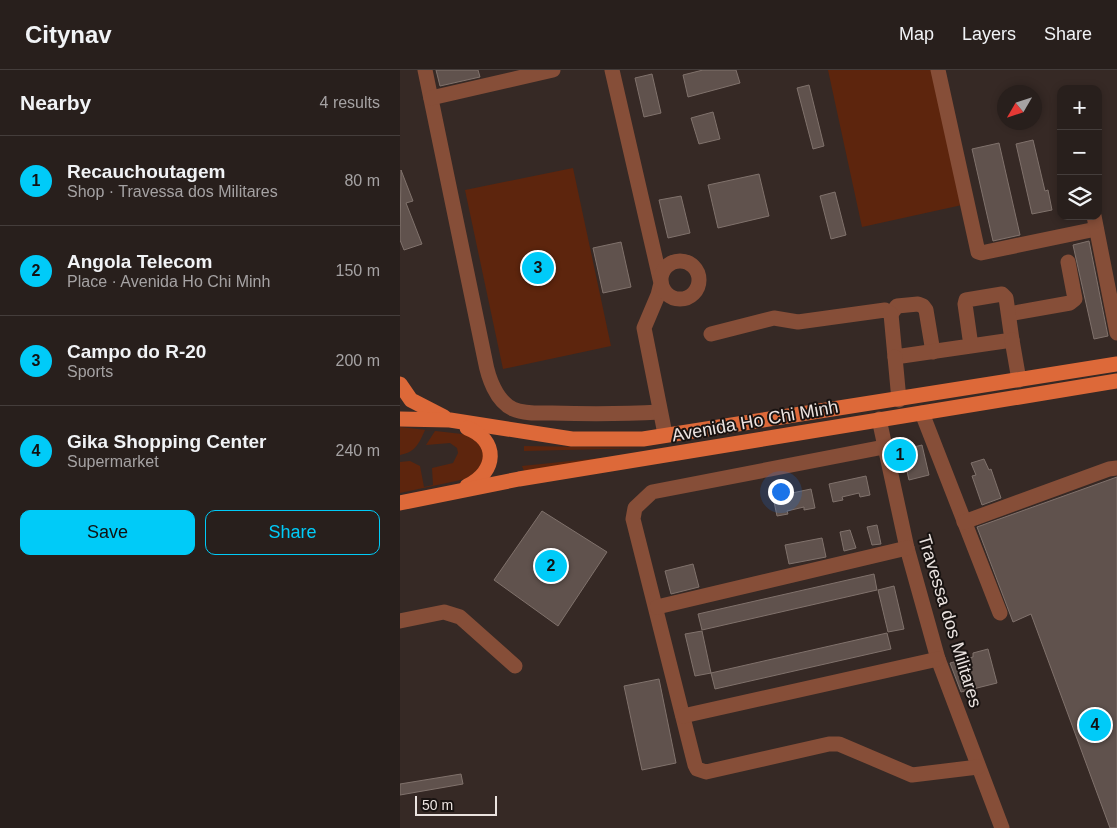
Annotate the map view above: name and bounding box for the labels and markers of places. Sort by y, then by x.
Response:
pin: 3 [522,249,554,287]
pin: 1 [884,436,916,474]
pin: 2 [535,547,567,585]
pin: 4 [1079,706,1111,744]

